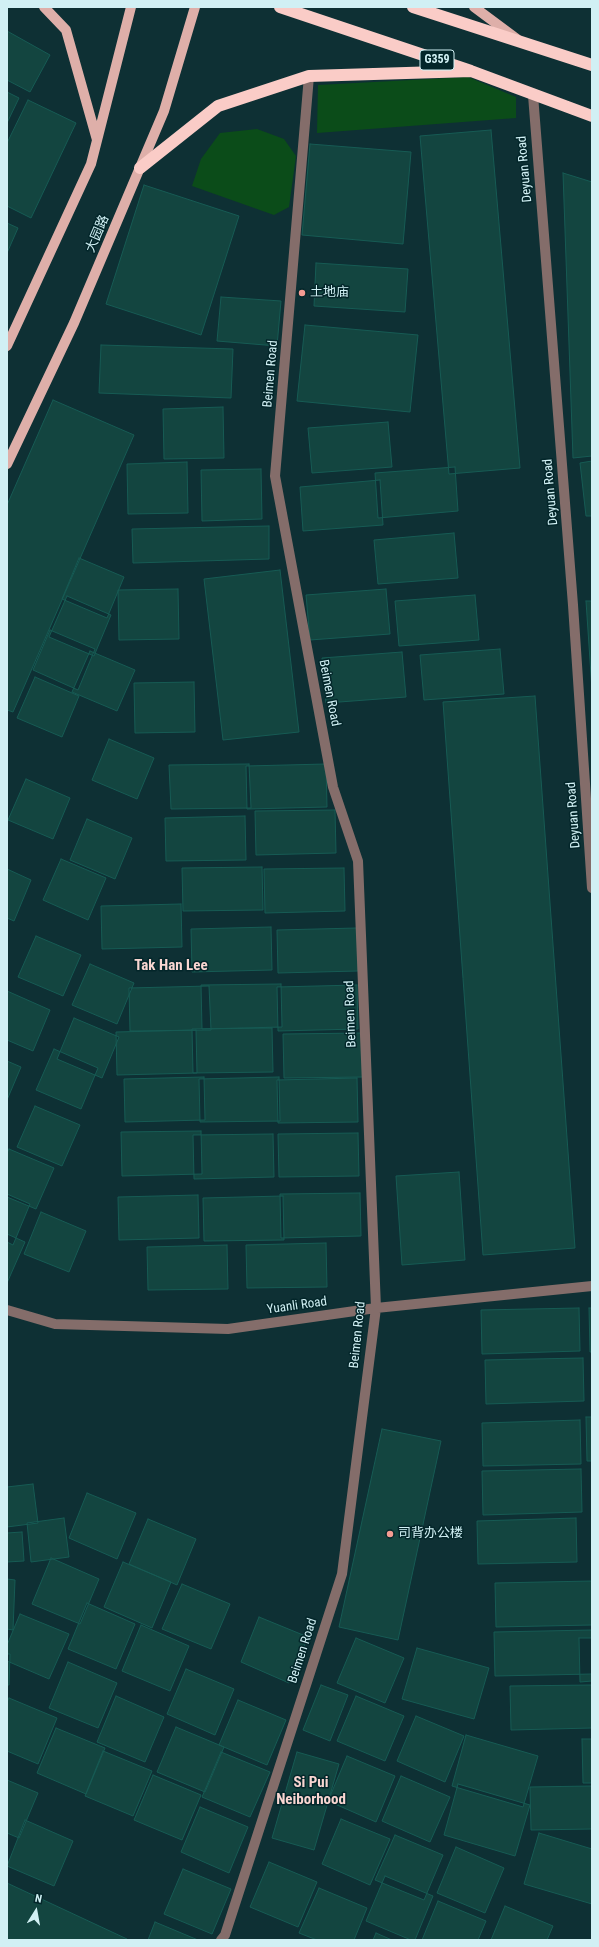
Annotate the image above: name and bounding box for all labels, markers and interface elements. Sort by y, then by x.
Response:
road number: G359 [420,50,454,70]
street label: Deyuan Road [514,135,536,203]
street label: 大园路 [83,213,113,255]
place label: 土地庙 [310,285,349,301]
marker: 土地庙 [297,288,307,298]
street label: Beimen Road [260,340,282,408]
street label: Deyuan Road [540,458,562,526]
street label: Beimen Road [315,658,343,728]
street label: Deyuan Road [564,781,584,849]
district label: Tak Han Lee [134,957,208,975]
street label: Beimen Road [342,980,360,1048]
street label: Yuanli Road [266,1294,328,1318]
street label: Beimen Road [347,1301,369,1369]
place label: 司背办公楼 [398,1526,463,1542]
marker: 司背办公楼 [385,1529,395,1539]
street label: Beimen Road [285,1617,321,1685]
district label: Si Pui Neiborhood [276,1774,346,1809]
north arrow [16,1891,56,1931]
text: N [34,1892,43,1906]

